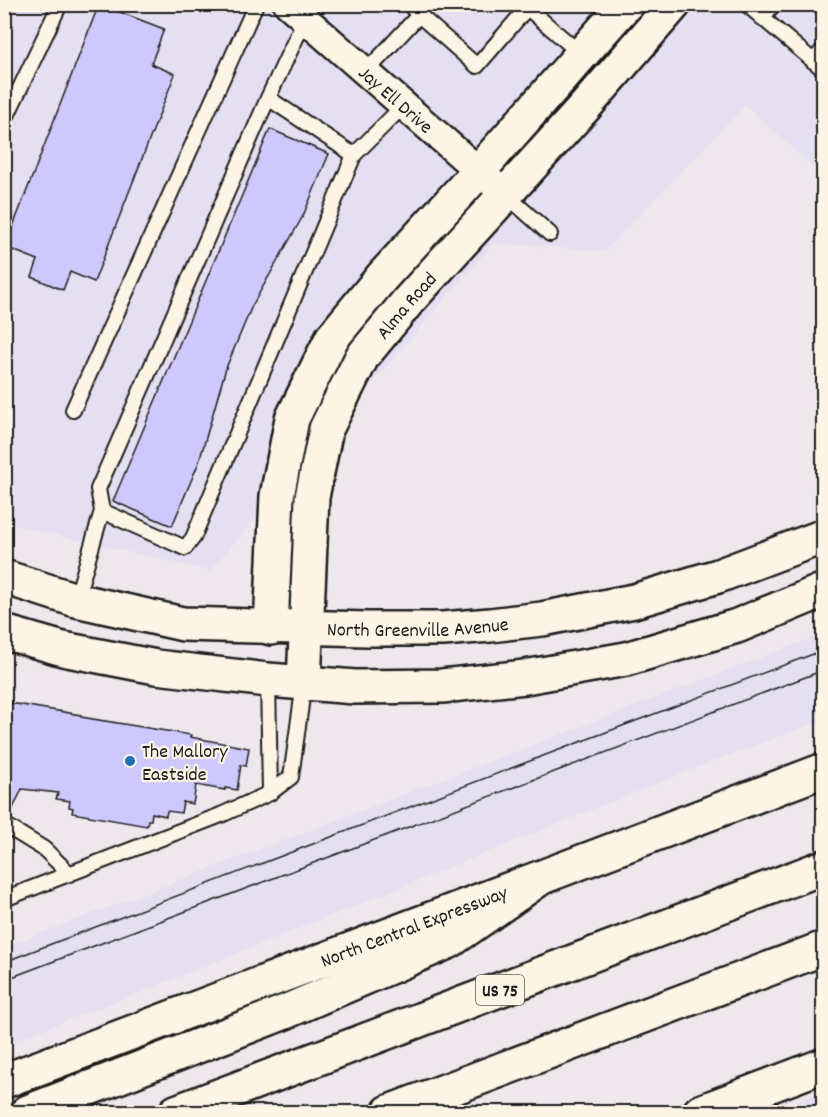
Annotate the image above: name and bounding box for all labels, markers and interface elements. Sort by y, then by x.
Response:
street label: Jay Ell Drive [351,61,438,142]
street label: Alma Road [371,267,445,347]
street label: North Greenville Avenue [326,612,510,646]
place label: The Mallory Eastside [142,739,228,790]
marker: The Mallory Eastside [123,754,137,768]
street label: North Central Expressway [317,880,513,977]
road number: US 75 [476,975,524,1005]

